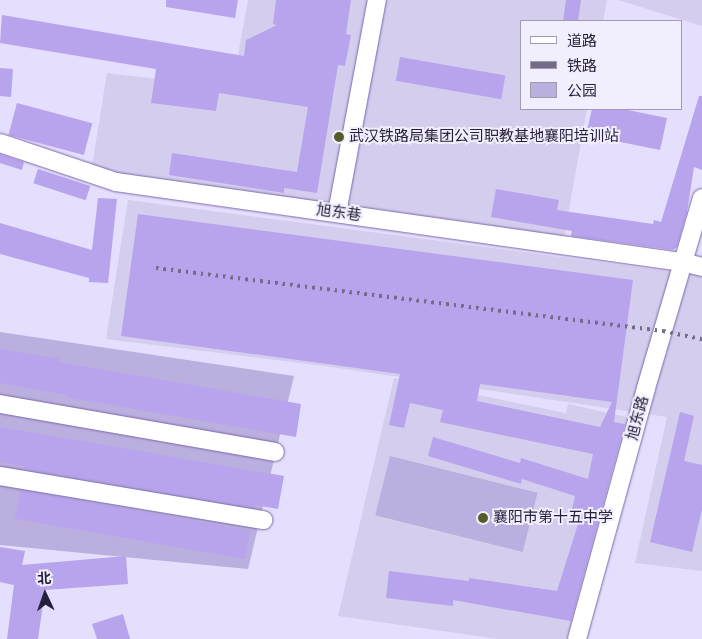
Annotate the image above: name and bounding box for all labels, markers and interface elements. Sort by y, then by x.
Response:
legend [520,20,682,110]
text: 道路 [567,32,597,50]
text: 铁路 [567,57,597,75]
text: 公园 [567,82,597,100]
place label: 武汉铁路局集团公司职教基地襄阳培训站 [349,128,619,146]
marker: 武汉铁路局集团公司职教基地襄阳培训站 [333,131,345,143]
street label: 旭东巷 [315,201,363,225]
street label: 旭东路 [623,394,653,442]
place label: 襄阳市第十五中学 [493,509,613,527]
marker: 襄阳市第十五中学 [477,512,489,524]
north arrow [20,569,70,619]
text: 北 [37,570,52,587]

